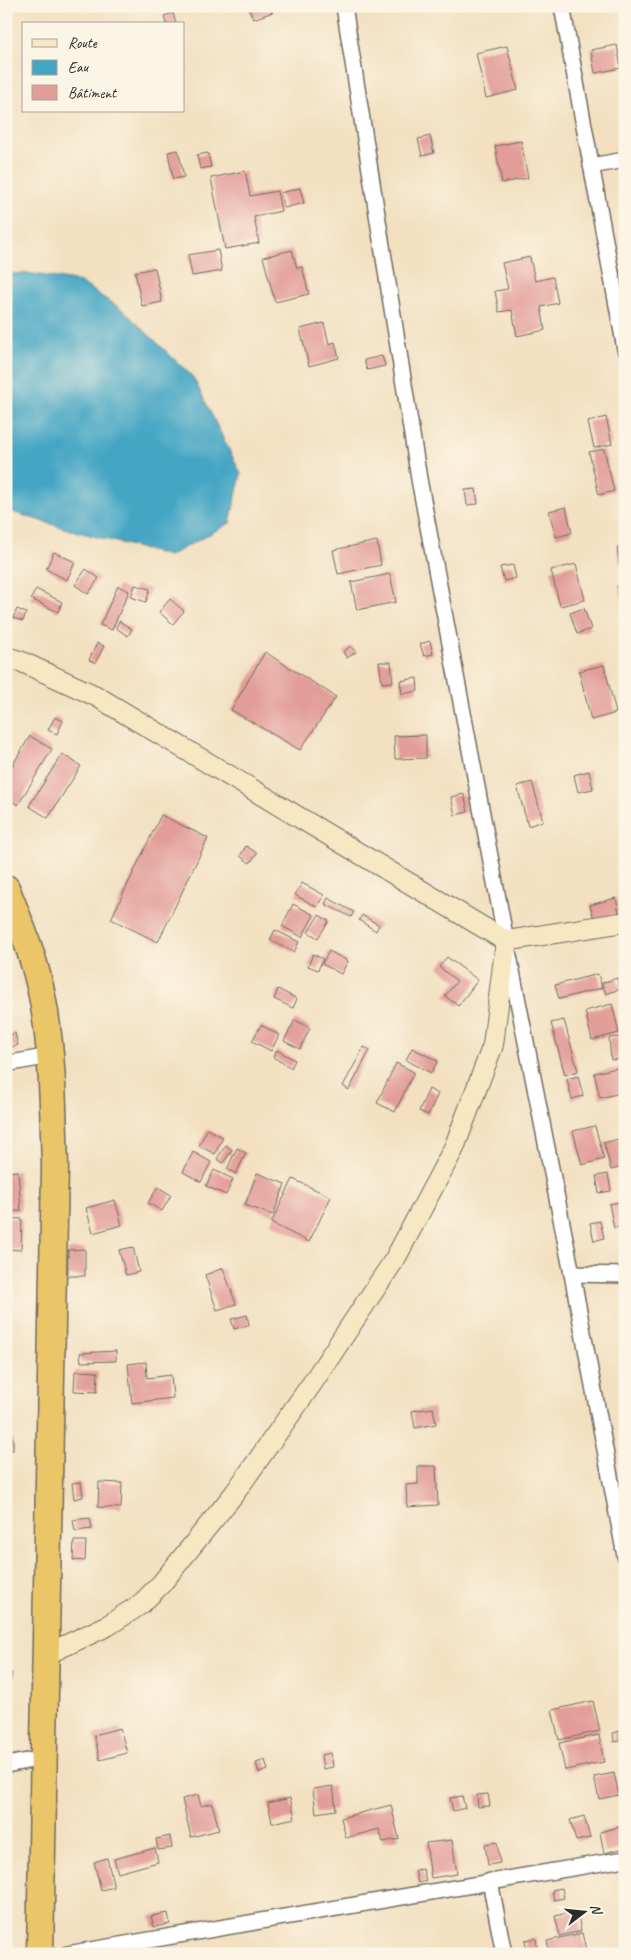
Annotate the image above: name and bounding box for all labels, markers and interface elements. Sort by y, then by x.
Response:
legend [22,22,185,112]
text: Route [68,34,98,53]
text: Eau [68,58,89,77]
text: Bâtiment [68,84,118,103]
north arrow [558,1888,608,1938]
text: N [587,1902,606,1917]

